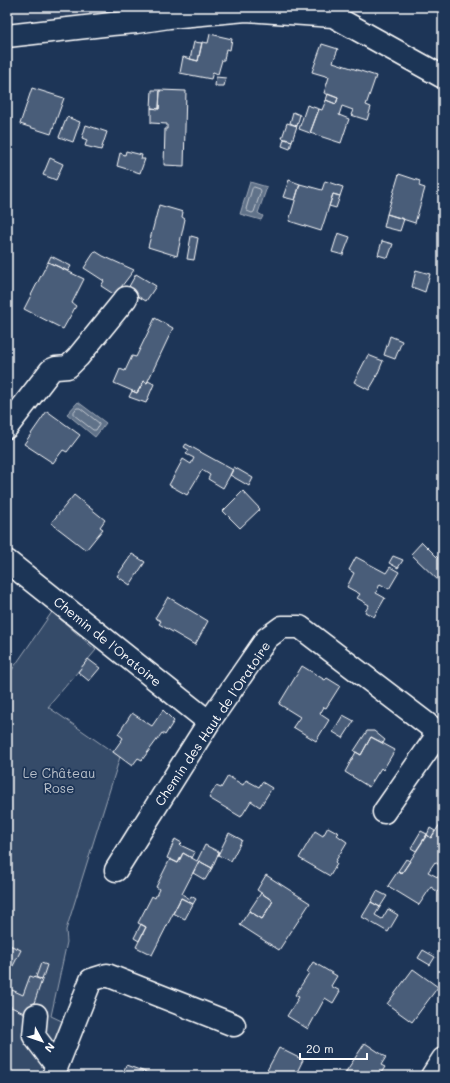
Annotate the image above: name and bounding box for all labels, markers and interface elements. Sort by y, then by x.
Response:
street label: Chemin de l'Oratoire [51,592,165,690]
street label: Chemin des Haut de l'Oratoire [150,637,274,809]
park label: Le Château Rose [23,764,95,796]
north arrow [22,1021,62,1061]
scale bar [300,1035,367,1061]
text: N [42,1040,58,1056]
text: 20 m [306,1040,334,1056]

